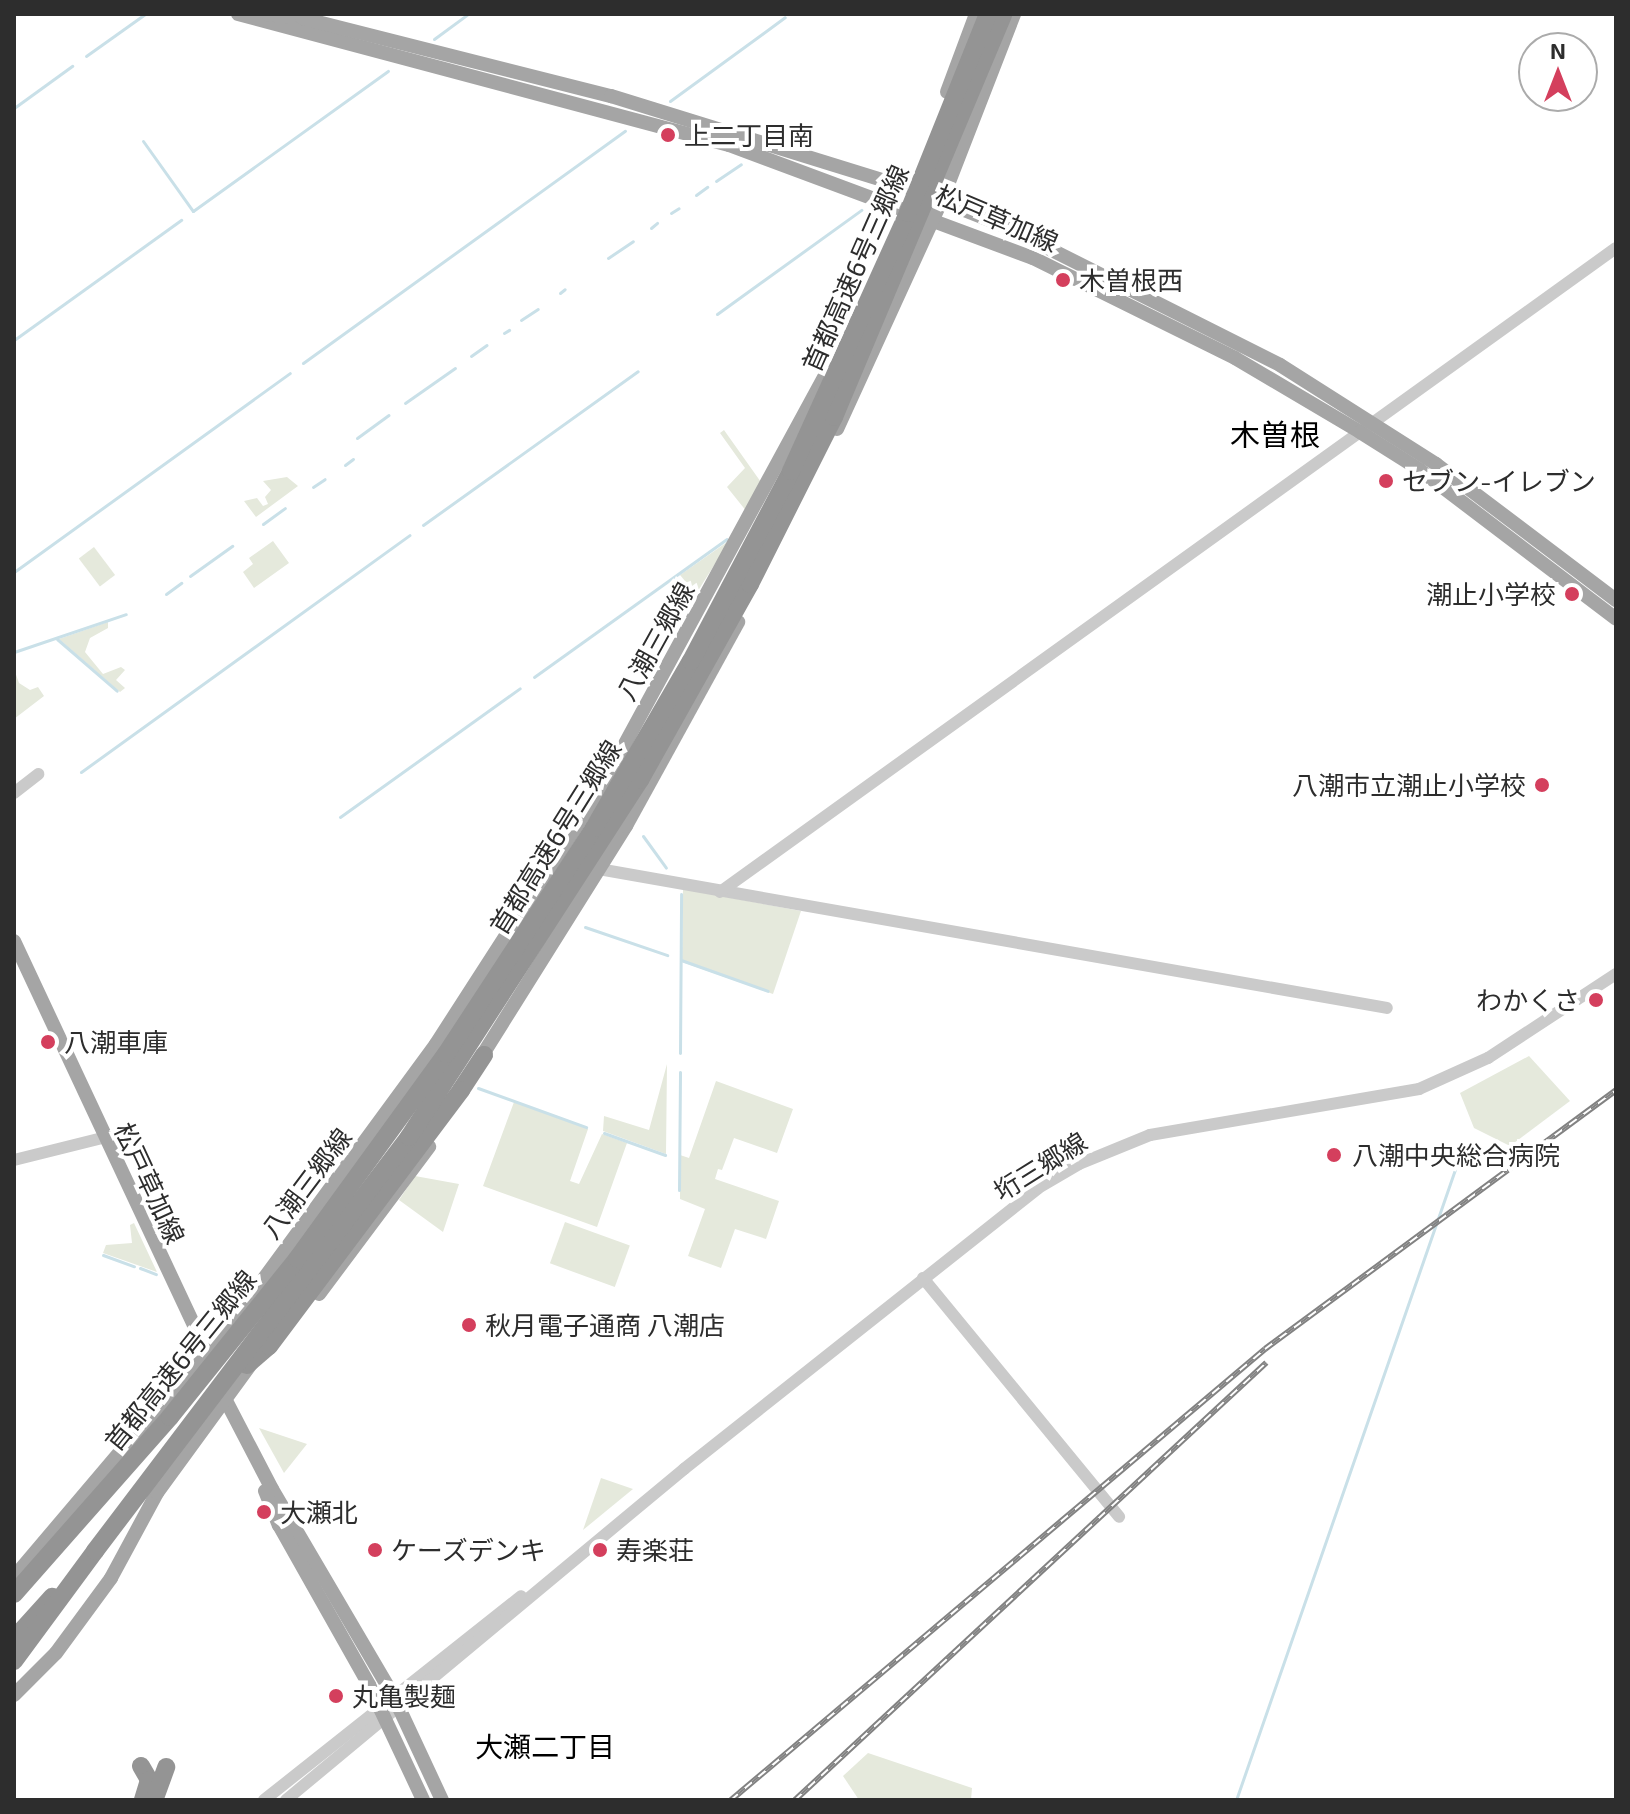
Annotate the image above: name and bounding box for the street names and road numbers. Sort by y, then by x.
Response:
street label: 首都高速6号三郷線 [795,160,915,376]
street label: 松戸草加線 [931,178,1063,258]
street label: 八潮三郷線 [610,577,700,705]
street label: 首都高速6号三郷線 [483,734,627,940]
street label: 松戸草加線 [108,1117,192,1249]
street label: 八潮三郷線 [254,1122,358,1244]
street label: 垳三郷線 [988,1125,1092,1207]
street label: 首都高速6号三郷線 [98,1264,262,1456]

